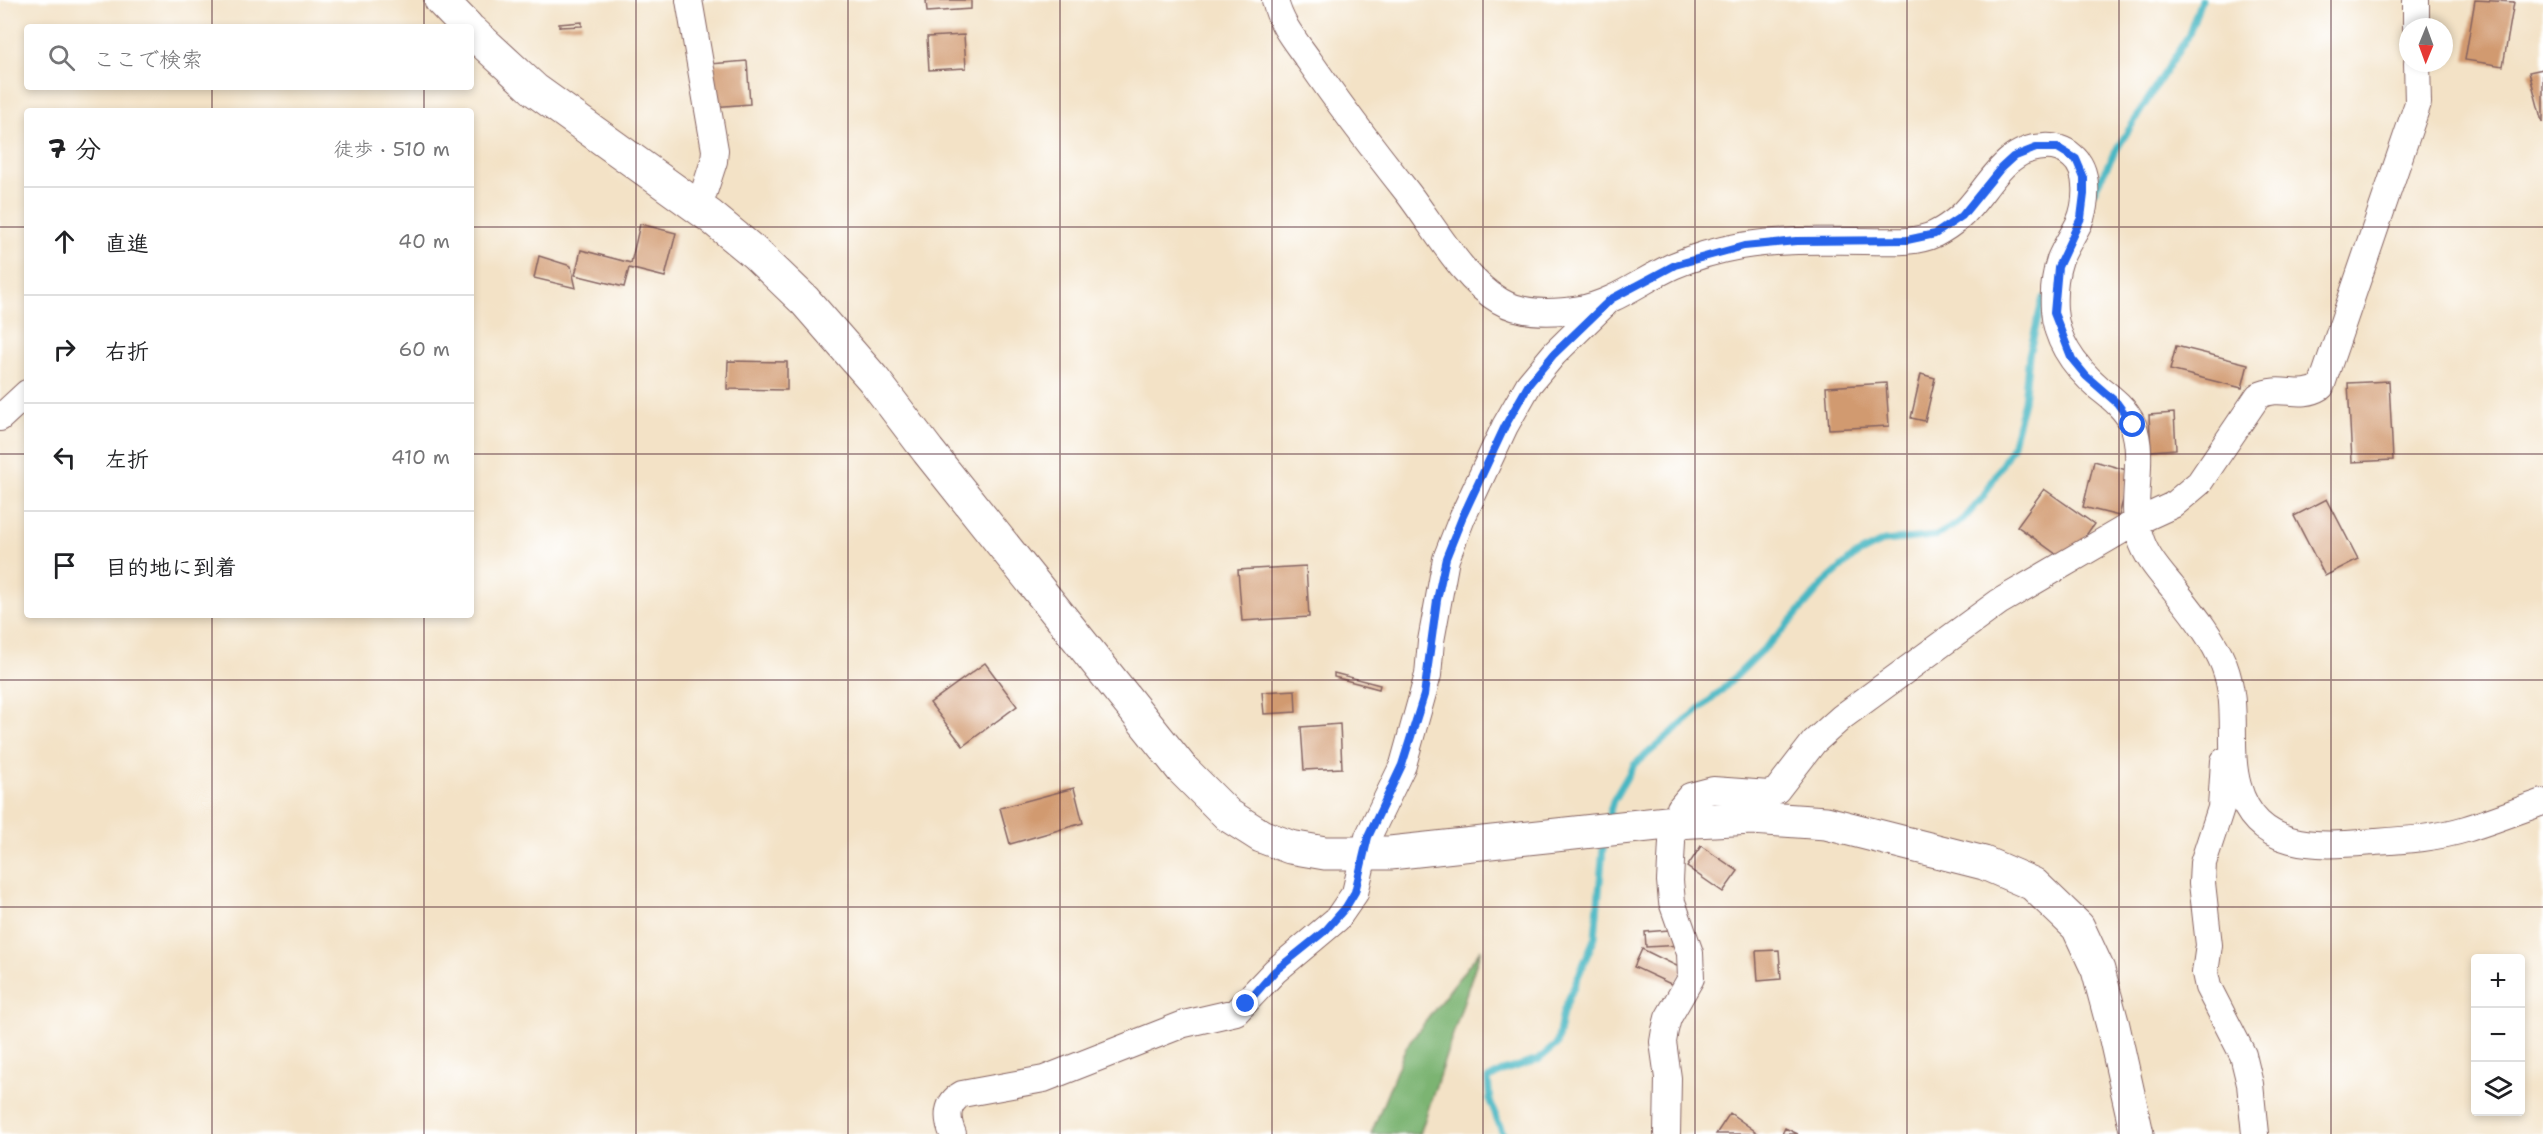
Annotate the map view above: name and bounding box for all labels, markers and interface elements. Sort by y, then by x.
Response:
north arrow [2399,18,2453,72]
search box [24,24,474,90]
icon: search [45,41,78,74]
text: ここで検索 [93,45,203,74]
text: 7 分 [48,131,101,166]
text: 徒歩 · 510 m [333,136,450,162]
icon: ahead [48,225,81,258]
text: 40 m [398,228,450,254]
text: 直進 [105,229,149,258]
icon: right [48,333,81,366]
text: 60 m [398,336,450,362]
text: 右折 [105,337,149,366]
route start [2119,411,2145,437]
icon: left [48,441,81,474]
text: 410 m [391,444,450,470]
text: 左折 [105,445,149,474]
icon: arrive [48,549,81,582]
text: 目的地に到着 [105,553,237,582]
map controls [2471,954,2525,1116]
button: + [2471,954,2525,1008]
route end [1232,990,1258,1016]
button: − [2471,1008,2525,1062]
button: layers [2471,1062,2525,1116]

